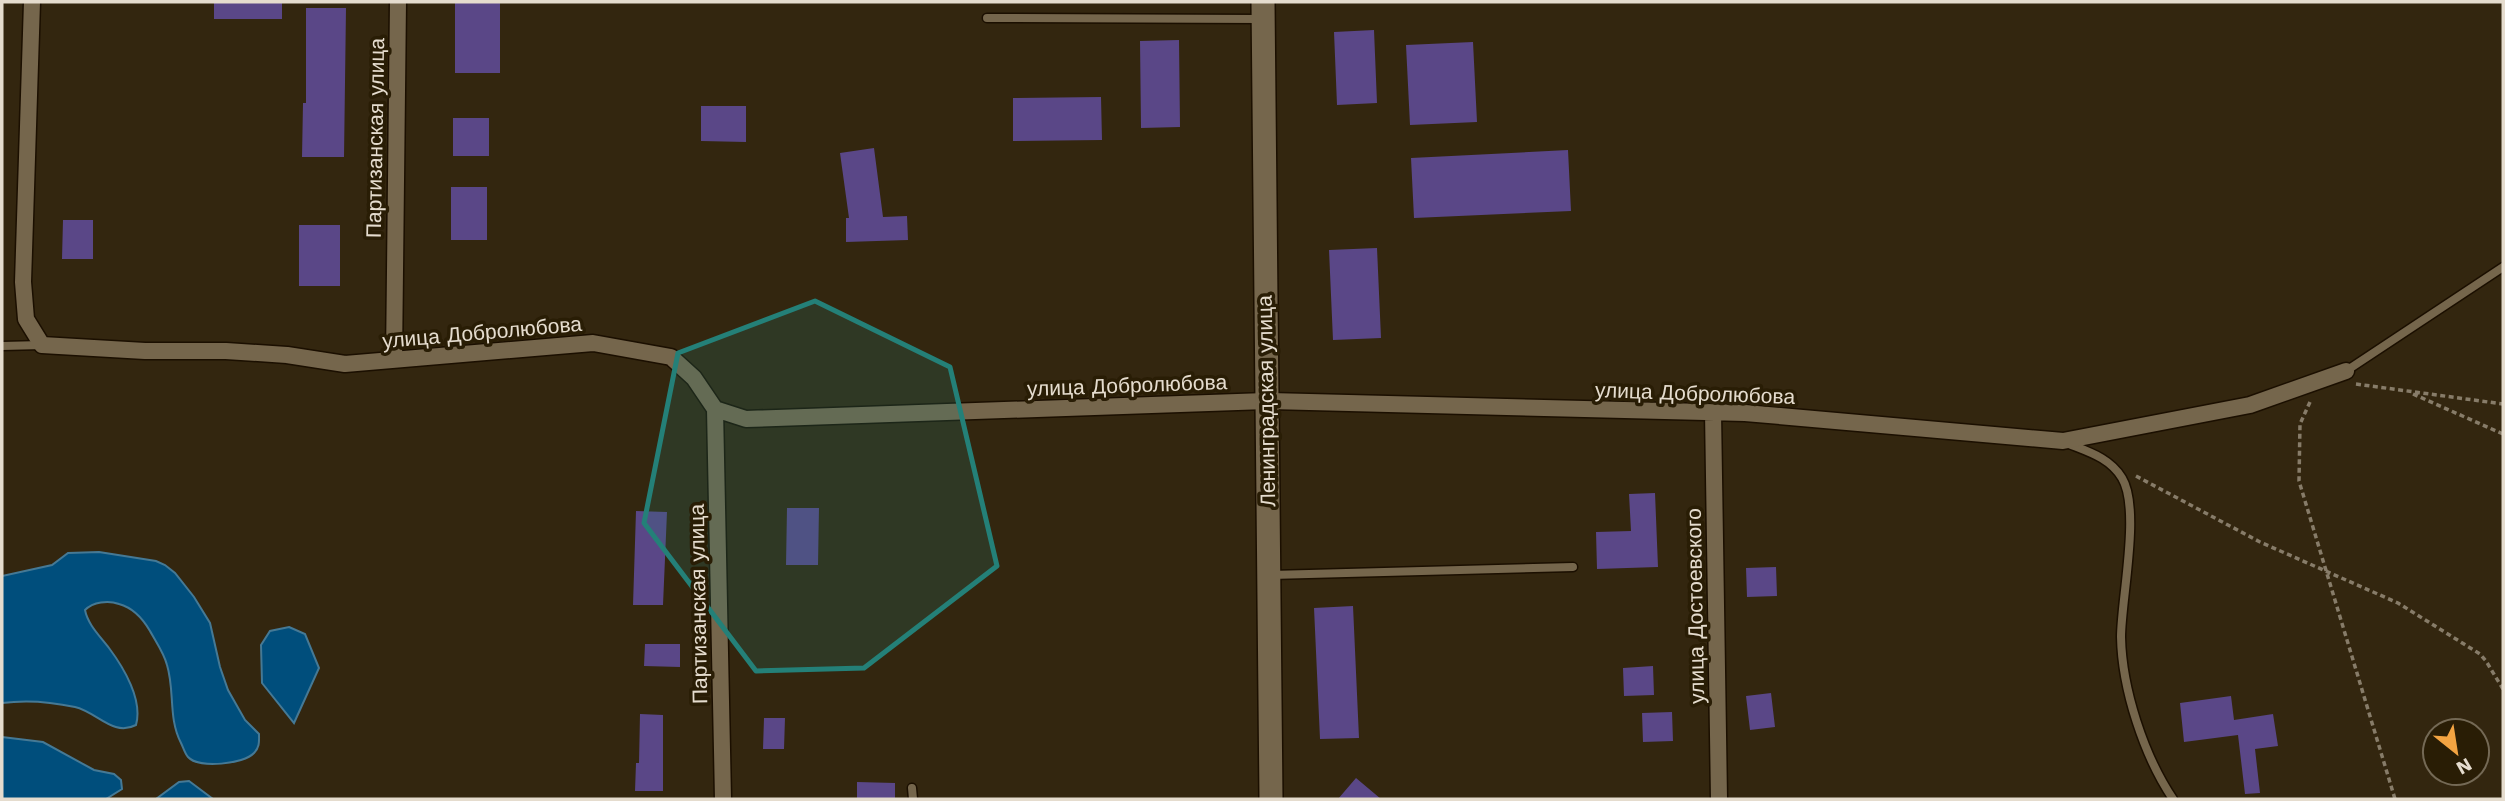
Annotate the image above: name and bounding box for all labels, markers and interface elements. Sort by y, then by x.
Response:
street label: Партизанская улица [361,37,389,238]
street label: Ленинградская улица [1252,295,1280,507]
street label: улица Добролюбова [381,311,583,353]
street label: улица Добролюбова [1026,369,1228,401]
street label: улица Добролюбова [1594,377,1796,409]
street label: Партизанская улица [684,503,712,704]
street label: улица Достоевского [1681,508,1709,704]
north arrow [2421,717,2491,787]
text: N [2452,753,2476,780]

